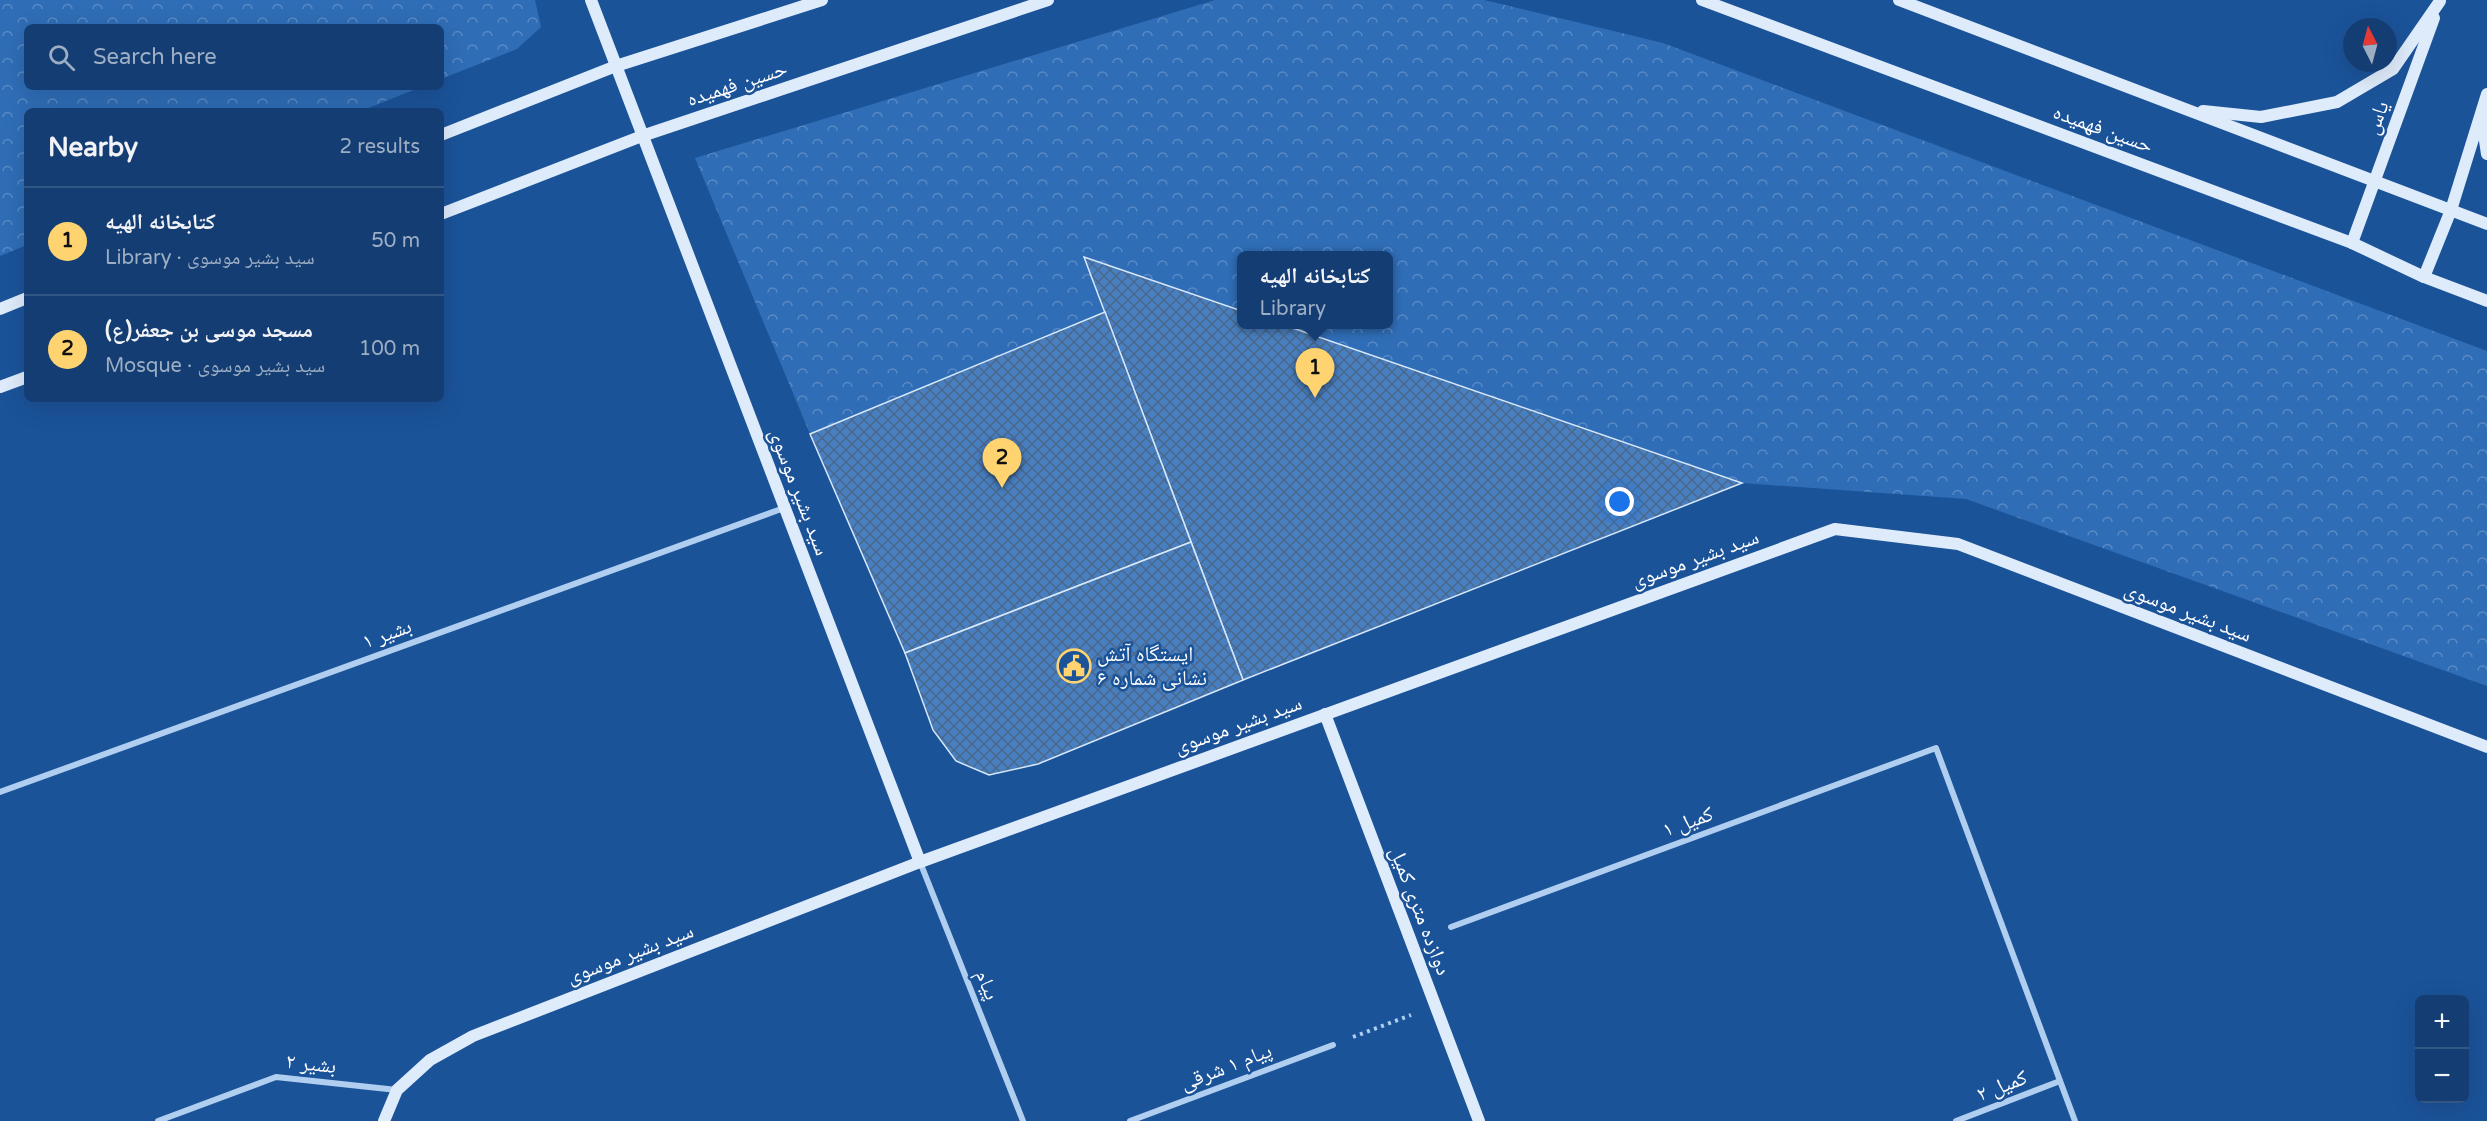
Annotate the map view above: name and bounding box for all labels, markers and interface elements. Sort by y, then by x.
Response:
north arrow [2343,18,2397,72]
search box [24,24,444,90]
icon: search [45,41,78,74]
text: Search here [93,44,217,70]
street label: حسین فهمیده [684,56,790,112]
street label: یاس [2359,98,2395,138]
street label: حسین فهمیده [2050,99,2156,159]
text: Nearby [48,132,138,163]
text: 2 results [340,135,420,159]
text: کتابخانه الهیه [105,209,216,235]
text: 1 [61,229,74,253]
text: 50 m [371,229,420,253]
text: Library · سید بشیر موسوی [105,246,315,270]
popup [1237,251,1393,329]
text: کتابخانه الهیه [1260,263,1370,289]
text: Library [1260,297,1326,321]
text: مسجد موسی بن جعفر(ع) [105,317,313,343]
text: 2 [61,337,74,361]
text: 100 m [359,337,420,361]
pin: 1 [1296,348,1334,398]
text: Mosque · سید بشیر موسوی [105,354,325,378]
street label: سید بشیر موسوی [763,425,835,559]
pin: 2 [982,438,1022,488]
your location [1605,487,1634,516]
street label: سید بشیر موسوی [1628,524,1762,594]
street label: سید بشیر موسوی [2121,576,2255,648]
street label: بشیر ۱ [359,614,415,654]
place label: ایستگاه آتش نشانی شماره ۶ [1097,642,1207,691]
public building icon: ایستگاه آتش نشانی شماره ۶ [1056,648,1092,684]
street label: سید بشیر موسوی [1171,690,1305,760]
street label: کمیل ۱ [1659,801,1717,843]
street label: دوازده متری کمیل [1384,843,1456,979]
street label: سید بشیر موسوی [563,918,697,990]
street label: پیام [969,966,1004,1004]
map controls [2415,995,2469,1103]
button: + [2415,995,2469,1049]
street label: پیام ۱ شرقی [1177,1038,1276,1097]
street label: بشیر ۲ [285,1049,337,1079]
button: − [2415,1049,2469,1103]
street label: کمیل ۲ [1973,1065,2031,1107]

